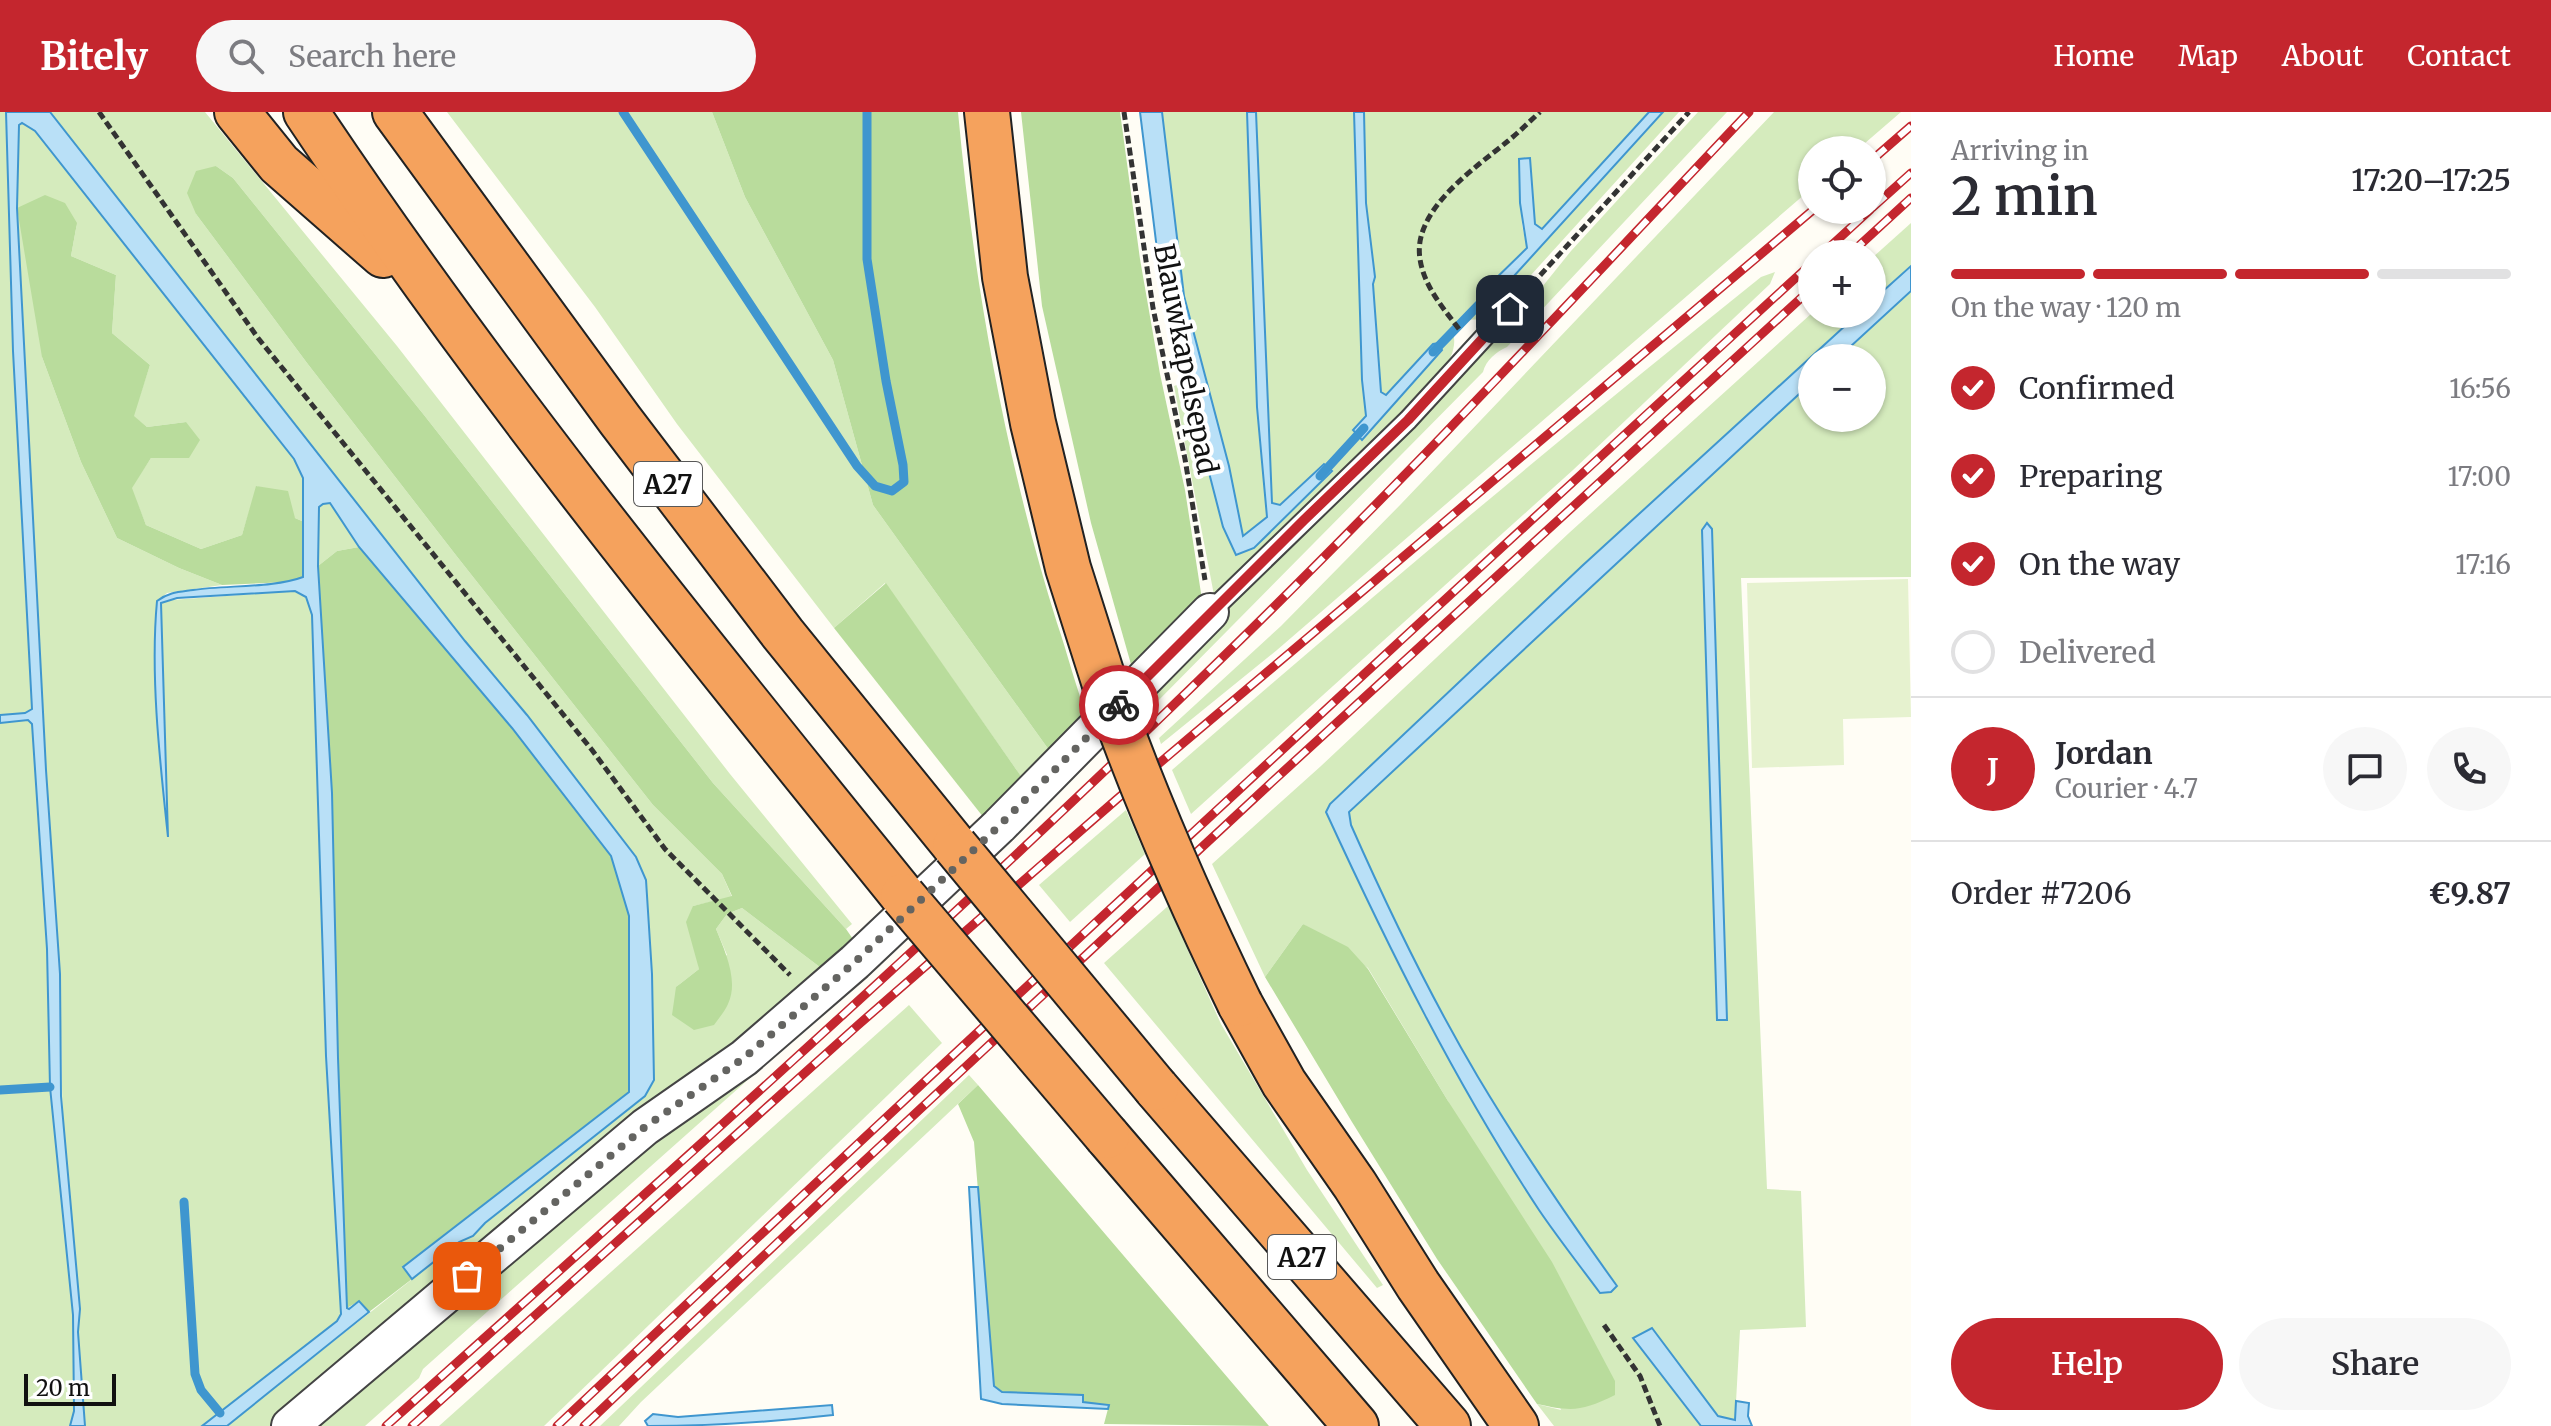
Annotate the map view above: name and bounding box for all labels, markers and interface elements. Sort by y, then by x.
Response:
search box [196,20,756,92]
text: Bitely [40,33,148,80]
icon: search [224,34,268,78]
text: Search here [288,37,456,75]
text: Home [2053,38,2134,74]
text: Map [2178,38,2238,74]
text: About [2282,38,2363,74]
text: Contact [2407,38,2511,74]
text: Arriving in [1951,134,2089,167]
map controls [1798,136,1886,432]
button: locate [1798,136,1886,224]
text: 17:20–17:25 [2351,161,2511,199]
text: 2 min [1951,164,2098,229]
button: + [1798,240,1886,328]
street label: Blauwkapelsepad [1146,241,1226,477]
pin [1476,275,1544,343]
icon: home [1488,287,1532,331]
text: On the way · 120 m [1951,291,2181,324]
button: − [1798,344,1886,432]
icon: check [1951,366,1995,410]
text: Confirmed [2019,369,2174,407]
text: 16:56 [2449,372,2511,405]
icon: check [1951,454,1995,498]
text: Preparing [2019,457,2162,495]
text: 17:00 [2447,460,2511,493]
road number: A27 [634,462,702,506]
icon: check [1951,542,1995,586]
text: On the way [2019,545,2180,583]
text: 17:16 [2455,548,2511,581]
text: Delivered [2019,633,2156,671]
courier [1079,665,1159,745]
icon: bike [1097,683,1141,727]
button: chat [2323,727,2407,811]
button: phone [2427,727,2511,811]
text: Jordan [2055,734,2153,772]
text: J [1987,750,1999,788]
text: Courier · 4.7 [2055,772,2198,805]
text: Order #7206 [1951,874,2132,912]
text: €9.87 [2428,874,2511,912]
road number: A27 [1268,1235,1336,1279]
pin [433,1242,501,1310]
icon: bag [445,1254,489,1298]
button: Help [1951,1318,2223,1410]
button: Share [2239,1318,2511,1410]
scale bar [24,1370,116,1406]
text: 20 m [36,1374,90,1402]

